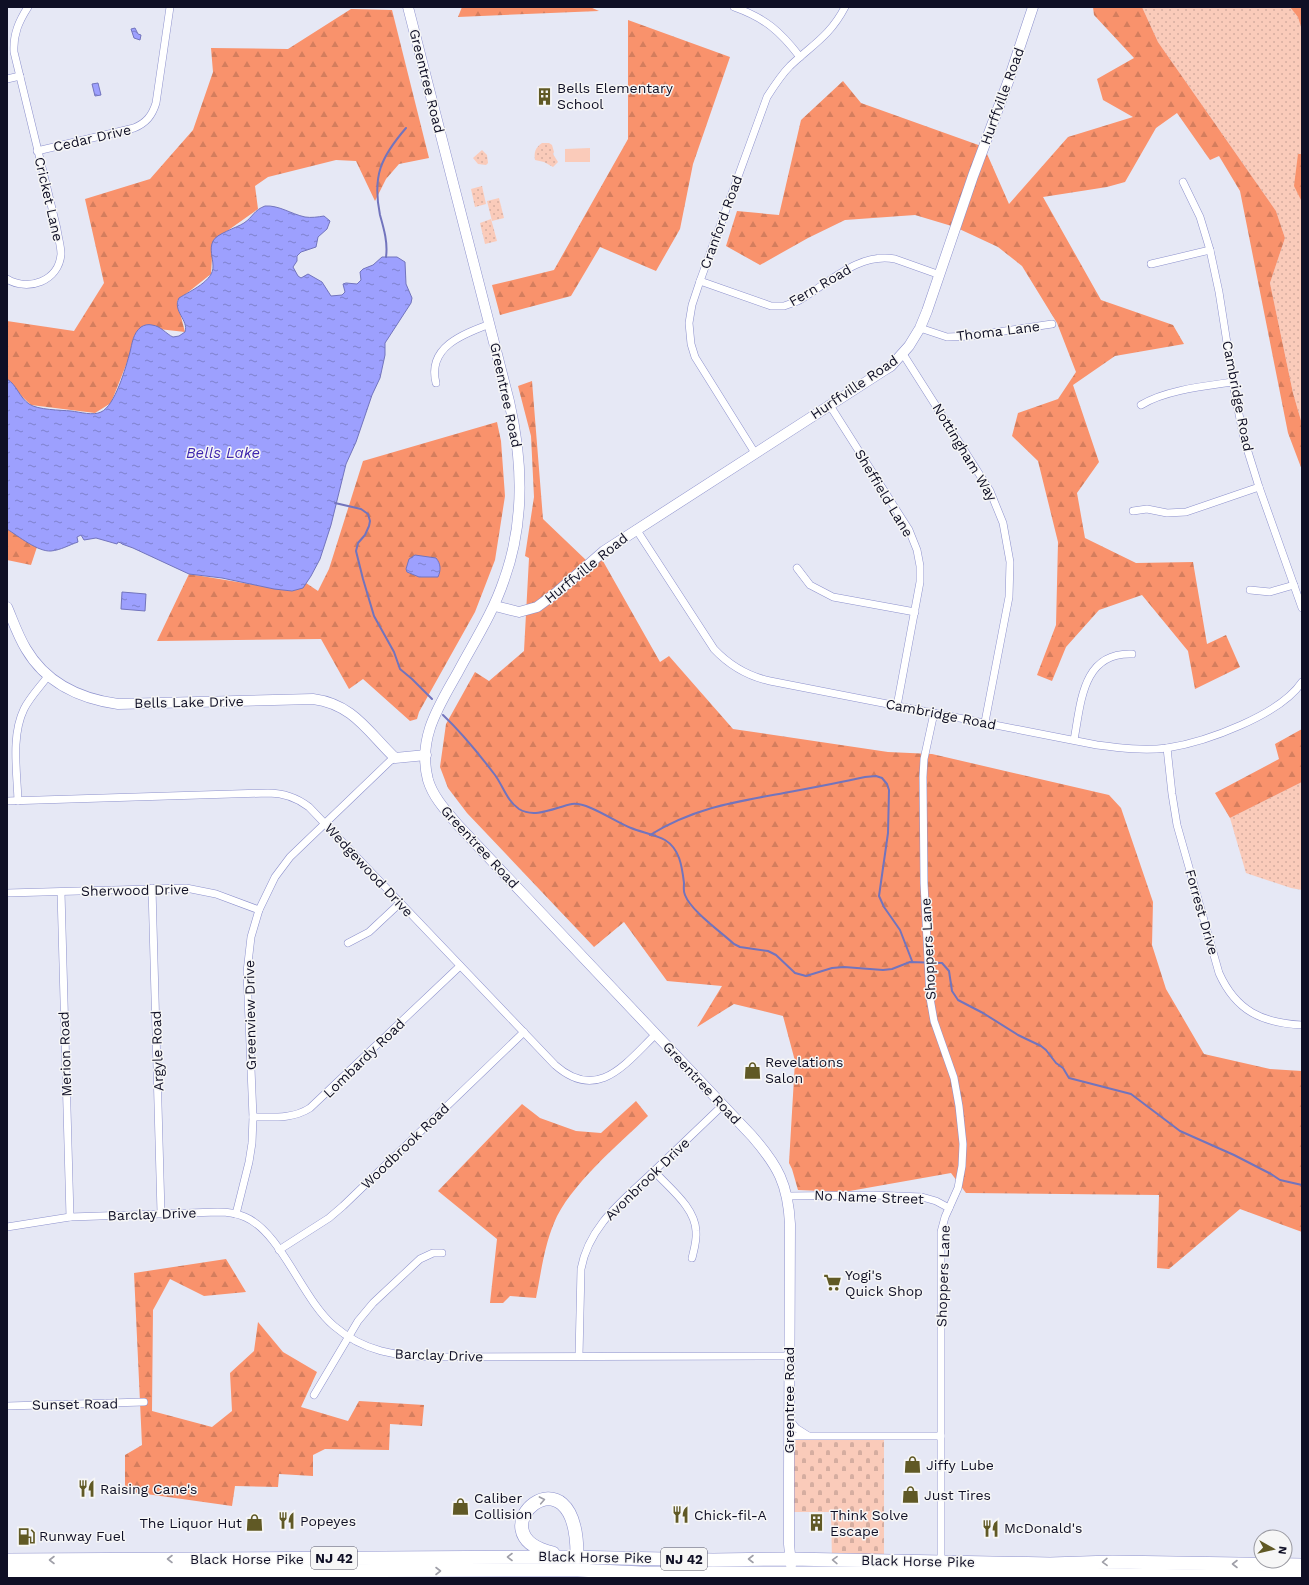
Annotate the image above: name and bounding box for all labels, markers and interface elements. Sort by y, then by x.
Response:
street label: Greentree Road [406,27,448,135]
street label: Hurffville Road [977,45,1027,147]
place label: Bells Elementary School [557,80,674,112]
building icon: Bells Elementary School [534,86,554,106]
street label: Cedar Drive [52,121,132,155]
street label: Cricket Lane [32,155,66,243]
street label: Cranford Road [697,173,745,271]
street label: Fern Road [786,261,854,309]
street label: Thoma Lane [955,318,1041,344]
street label: Cambridge Road [1219,339,1257,453]
street label: Greentree Road [487,341,525,449]
street label: Hurffville Road [807,352,901,422]
street label: Nottingham Way [930,400,1001,504]
water label: Bells Lake [186,444,260,462]
street label: Sheffield Lane [852,446,916,540]
street label: Hurffville Road [541,530,631,606]
street label: Bells Lake Drive [134,693,244,711]
street label: Cambridge Road [884,695,998,733]
street label: Greentree Road [438,802,522,892]
street label: Wedgewood Drive [322,820,416,920]
street label: Forrest Drive [1182,867,1222,957]
street label: Sherwood Drive [81,881,189,899]
street label: Shoppers Lane [917,898,939,1000]
street label: Greenview Drive [241,960,259,1070]
street label: Argyle Road [148,1010,166,1092]
street label: Merion Road [56,1011,74,1097]
street label: Lombardy Road [320,1015,408,1101]
street label: Greentree Road [660,1038,744,1128]
place label: Revelations Salon [765,1054,843,1086]
shop icon: Revelations Salon [742,1060,762,1080]
street label: Woodbrook Road [358,1100,452,1192]
street label: Avonbrook Drive [601,1135,693,1223]
street label: No Name Street [814,1187,924,1207]
street label: Barclay Drive [107,1204,197,1224]
street label: Shoppers Lane [933,1225,953,1327]
place label: Yogi's Quick Shop [845,1267,923,1299]
supermarket icon: Yogi's Quick Shop [822,1273,842,1293]
street label: Barclay Drive [394,1345,484,1365]
street label: Greentree Road [781,1347,797,1453]
street label: Sunset Road [32,1395,118,1413]
shop icon: Jiffy Lube [903,1455,923,1475]
place label: Jiffy Lube [926,1457,994,1473]
restaurant icon: Raising Cane's [77,1479,97,1499]
place label: Raising Cane's [100,1481,197,1497]
shop icon: Just Tires [901,1485,921,1505]
place label: Just Tires [924,1487,991,1503]
place label: Caliber Collision [474,1490,532,1522]
shop icon: Caliber Collision [451,1496,471,1516]
one-way arrow [539,1497,546,1505]
restaurant icon: Chick-fil-A [671,1505,691,1525]
place label: Chick-fil-A [694,1507,767,1523]
place label: Think Solve Escape [830,1507,908,1539]
restaurant icon: Popeyes [277,1511,297,1531]
shop icon: The Liquor Hut [245,1513,265,1533]
place label: Popeyes [300,1513,356,1529]
building icon: Think Solve Escape [807,1513,827,1533]
place label: The Liquor Hut [140,1515,242,1531]
restaurant icon: McDonald's [981,1518,1001,1538]
place label: McDonald's [1004,1520,1082,1536]
fuel station icon: Runway Fuel [16,1526,36,1546]
place label: Runway Fuel [39,1528,126,1544]
north arrow [1253,1529,1293,1569]
text: N [1275,1545,1289,1555]
road number: NJ 42 [311,1547,357,1569]
street label: Black Horse Pike [538,1548,652,1566]
road number: NJ 42 [661,1548,707,1570]
street label: Black Horse Pike [190,1551,304,1567]
street label: Black Horse Pike [861,1552,975,1570]
one-way arrow [507,1553,513,1561]
one-way arrow [167,1555,173,1563]
one-way arrow [748,1555,754,1563]
one-way arrow [49,1556,55,1564]
one-way arrow [832,1556,838,1564]
one-way arrow [1102,1558,1108,1567]
one-way arrow [1232,1560,1238,1568]
one-way arrow [435,1567,441,1575]

